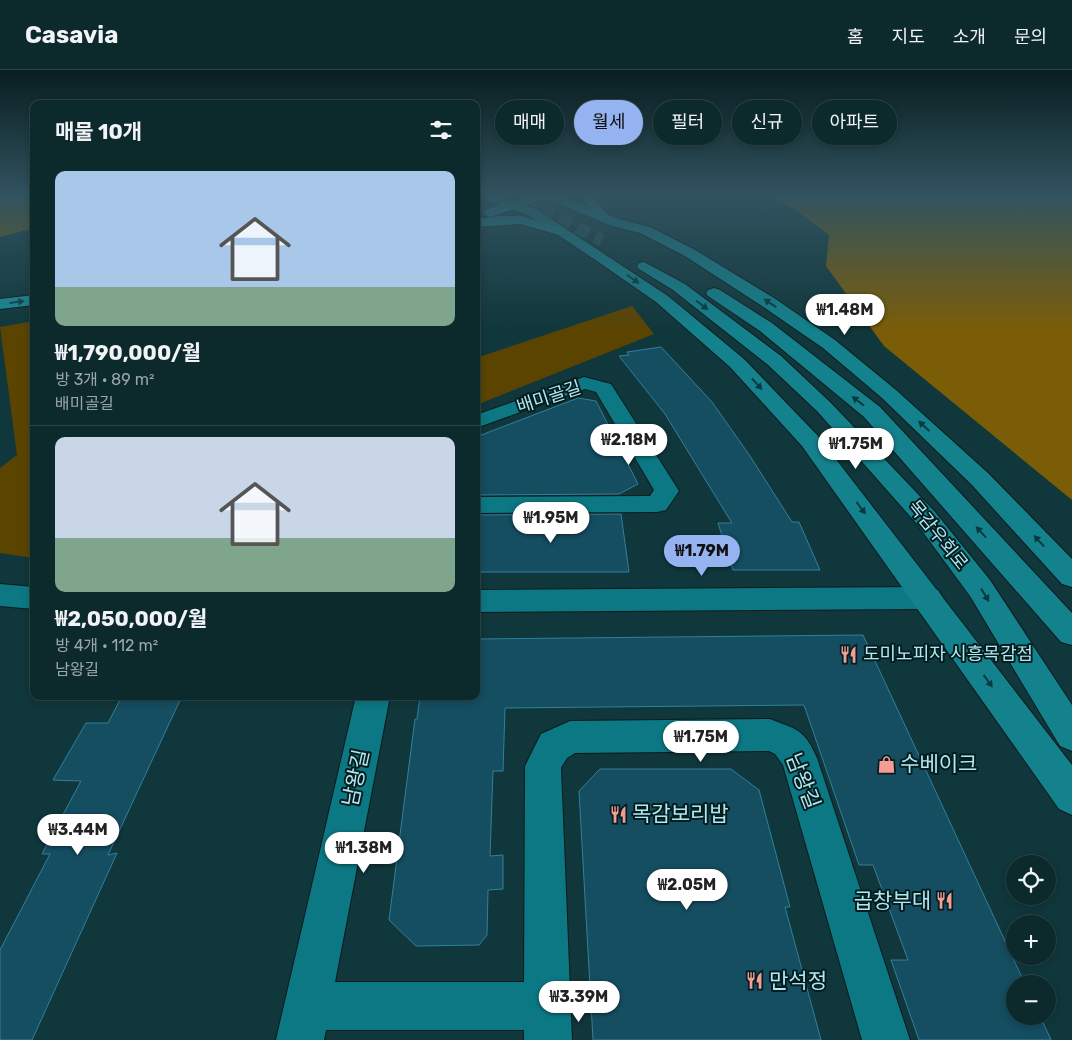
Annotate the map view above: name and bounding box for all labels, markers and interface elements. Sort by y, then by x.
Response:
text: Casavia [25,21,118,49]
text: 홈 [847,26,864,48]
text: 지도 [892,26,925,48]
text: 소개 [953,26,986,48]
text: 문의 [1014,26,1047,48]
chip: 매매 [495,100,564,145]
chip: 월세 [574,100,643,145]
chip: 필터 [653,100,722,145]
chip: 신규 [732,100,802,145]
chip: 아파트 [812,100,897,145]
icon: filters [427,116,455,144]
text: 매물 10개 [55,119,142,144]
icon: home [210,204,300,294]
one-way arrow [626,274,640,284]
pin: ₩1.48M [804,294,886,336]
one-way arrow [9,298,25,306]
one-way arrow [695,299,708,310]
one-way arrow [763,299,777,308]
text: ₩1.48M [817,300,873,319]
text: ₩1,790,000/월 [55,340,201,365]
text: 방 3개 · 89 m² [55,370,154,389]
street label: 배미골길 [514,376,584,418]
one-way arrow [751,377,763,389]
text: 배미골길 [55,394,114,413]
one-way arrow [851,396,865,406]
one-way arrow [918,421,930,432]
pin: ₩2.18M [588,424,670,466]
pin: ₩1.75M [815,428,897,470]
text: ₩2.18M [601,430,657,449]
text: ₩1.75M [829,434,883,453]
icon: home [210,469,300,559]
street label: 목감우회로 [903,496,973,574]
one-way arrow [855,501,866,514]
pin: ₩1.95M [510,502,592,544]
text: ₩1.95M [523,508,579,527]
one-way arrow [975,526,987,538]
pin: ₩1.79M [661,534,743,577]
one-way arrow [1033,536,1045,548]
text: ₩1.79M [675,541,729,560]
one-way arrow [980,589,989,602]
text: ₩2,050,000/월 [55,606,207,631]
text: 방 4개 · 112 m² [55,636,158,655]
place label: 도미노피자 시흥목감점 [863,643,1033,665]
restaurant icon: 도미노피자 시흥목감점 [839,644,859,664]
text: 남왕길 [55,660,99,679]
one-way arrow [983,674,994,687]
pin: ₩1.75M [660,720,742,763]
text: ₩1.75M [674,727,728,746]
street label: 남왕길 [337,747,374,809]
street label: 남왕길 [781,749,826,812]
place label: 수베이크 [900,751,977,776]
shop icon: 수베이크 [876,754,896,774]
place label: 목감보리밥 [632,801,729,826]
restaurant icon: 목감보리밥 [608,804,628,824]
pin: ₩3.44M [37,814,119,856]
text: ₩3.44M [48,820,108,839]
pin: ₩1.38M [323,832,405,874]
text: ₩1.38M [336,838,392,857]
map controls [1006,855,1056,1025]
button: locate [1006,855,1056,905]
pin: ₩2.05M [646,868,728,911]
text: ₩2.05M [658,875,716,894]
place label: 곱창부대 [854,888,931,913]
restaurant icon: 곱창부대 [935,891,955,911]
button: + [1006,915,1056,965]
place label: 만석정 [769,968,827,993]
restaurant icon: 만석정 [745,971,765,991]
button: − [1006,975,1056,1025]
pin: ₩3.39M [538,980,620,1023]
text: ₩3.39M [550,987,608,1006]

